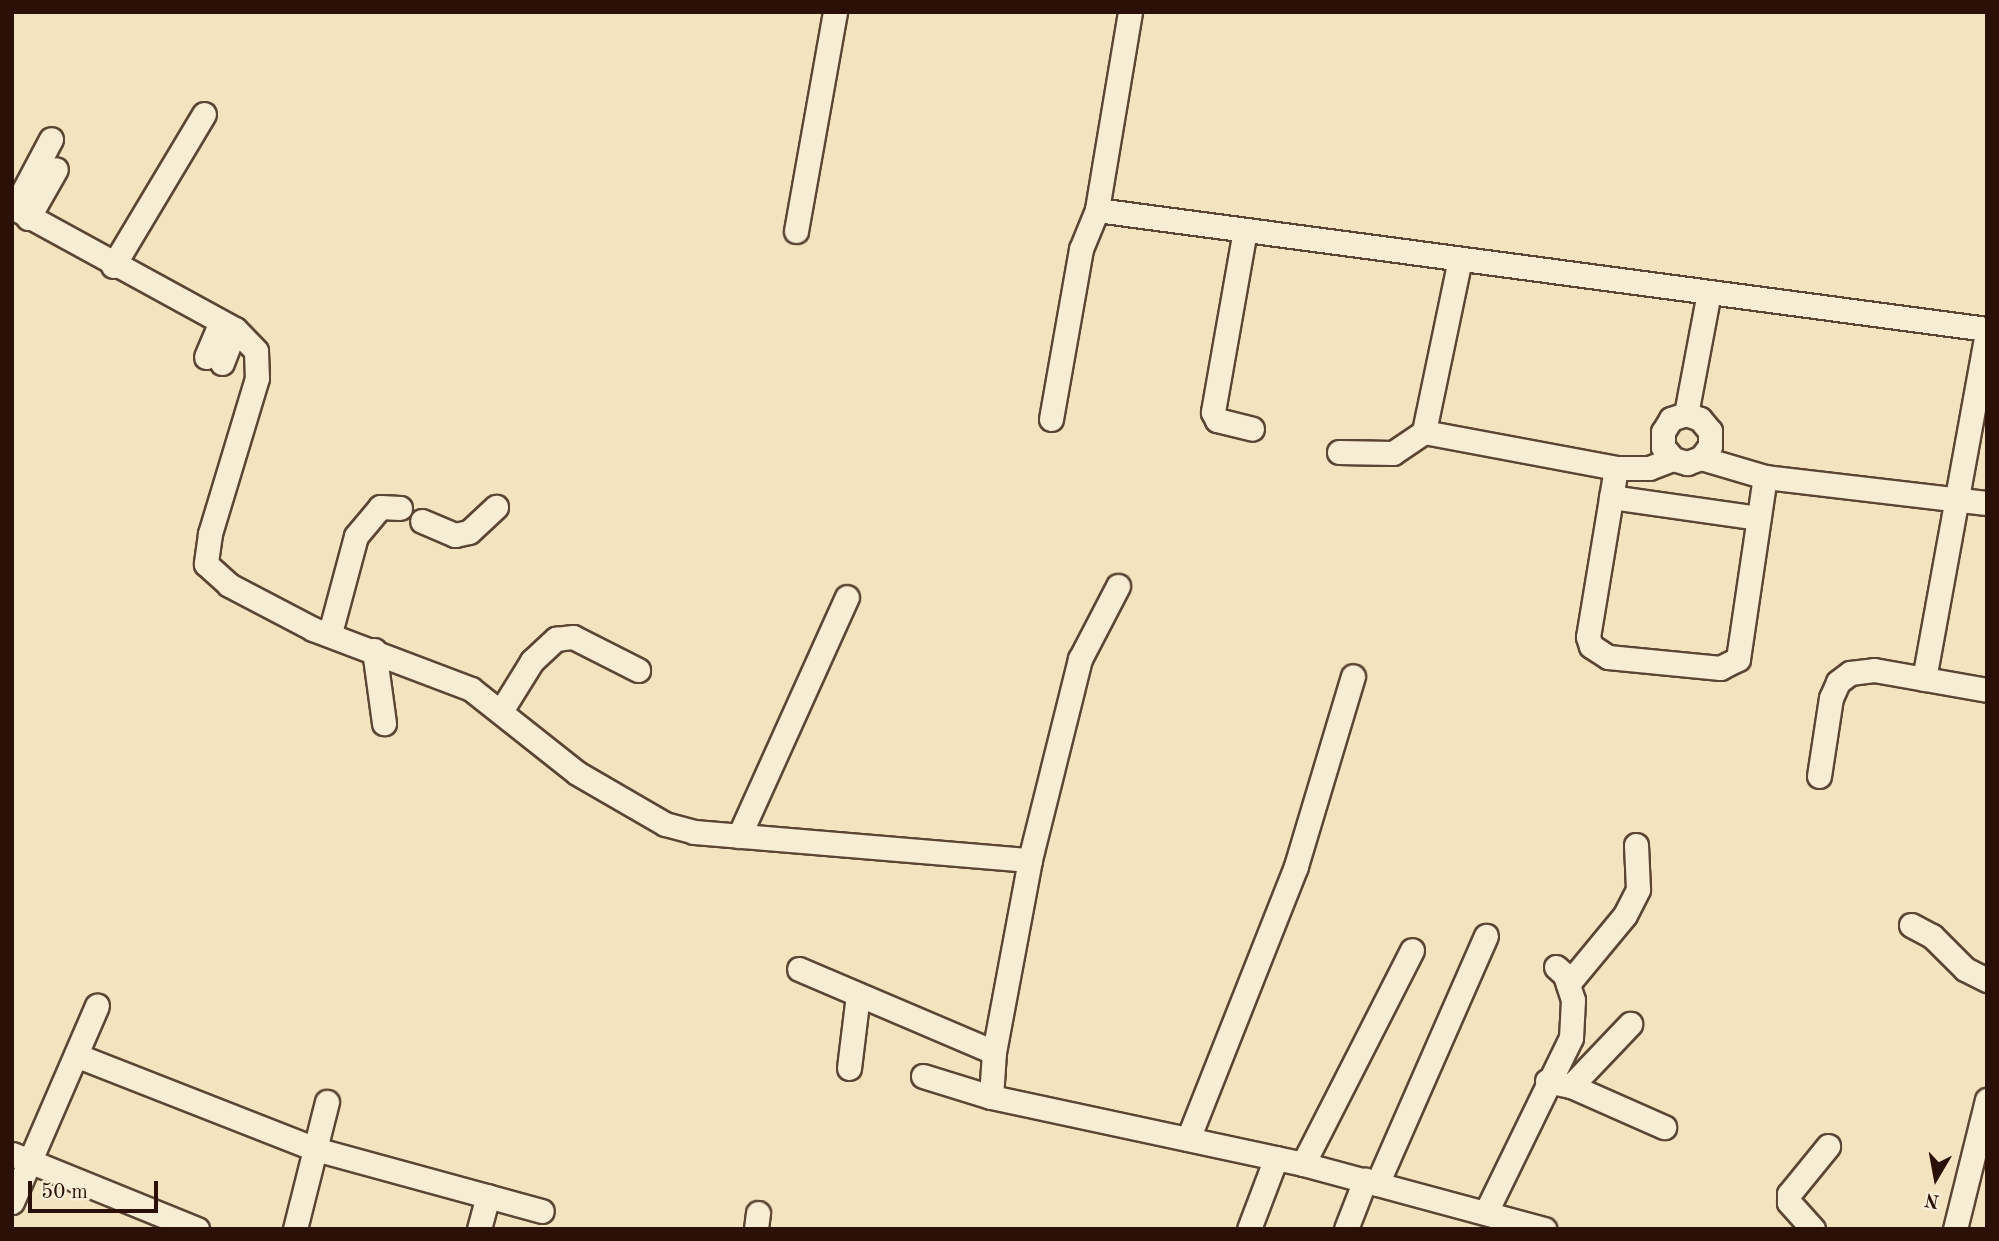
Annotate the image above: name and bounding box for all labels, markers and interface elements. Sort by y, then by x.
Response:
north arrow [1901,1143,1971,1213]
scale bar [32,1168,161,1212]
text: 50 m [41,1182,88,1203]
text: N [1923,1189,1941,1210]

